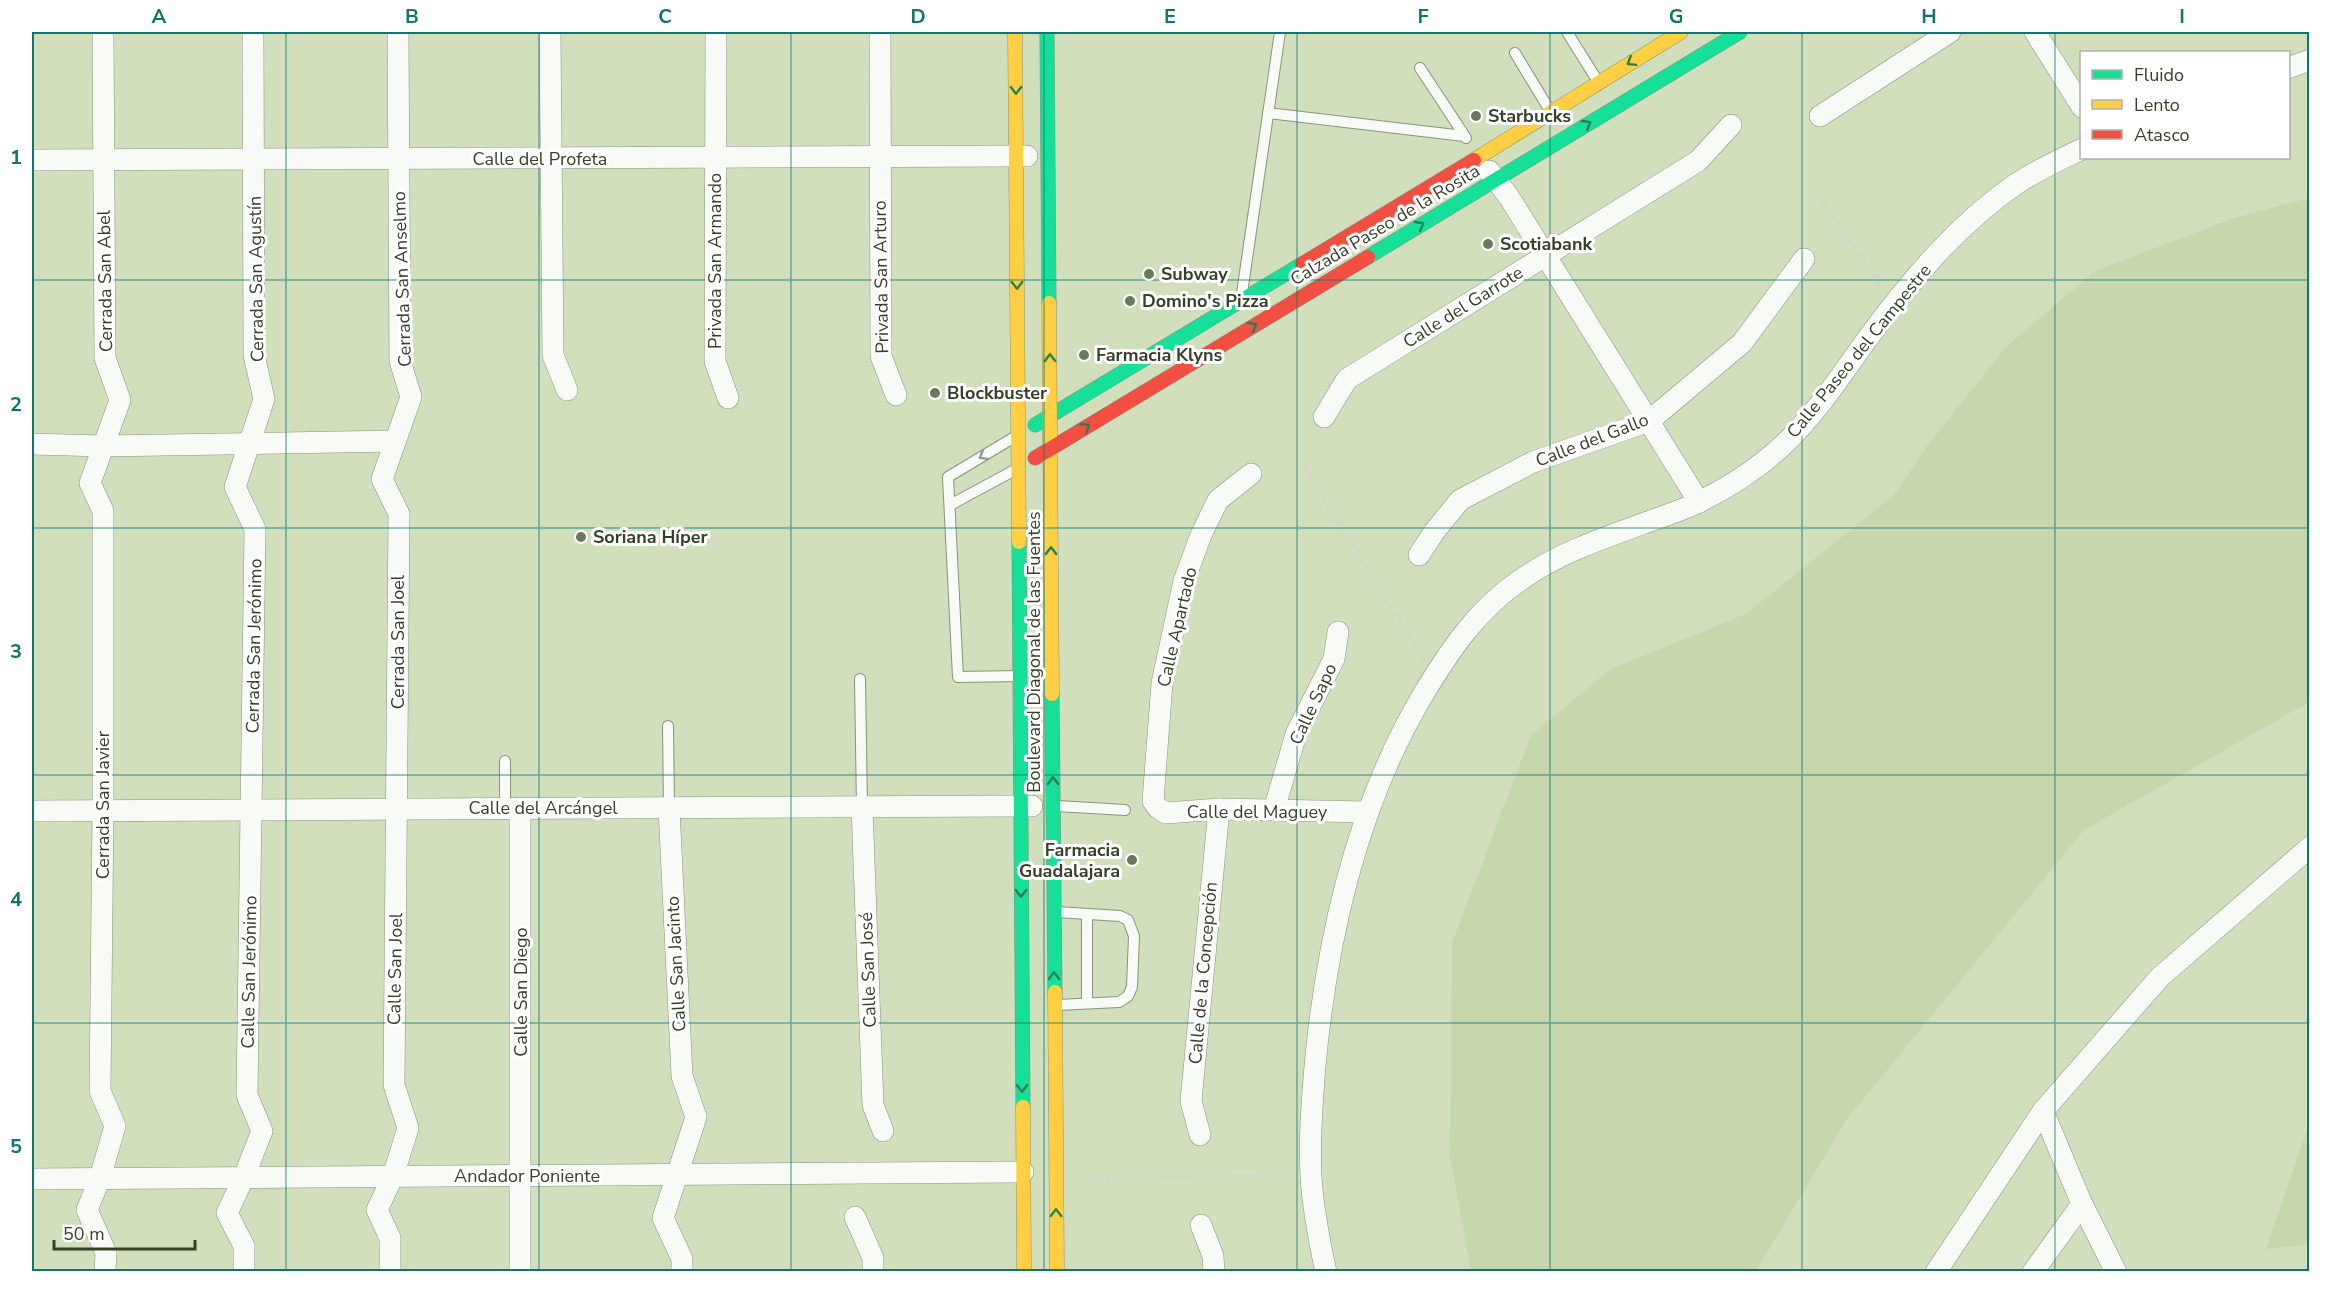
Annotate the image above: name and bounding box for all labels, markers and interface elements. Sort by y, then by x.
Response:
text: A [152,3,167,30]
text: B [405,3,419,30]
text: C [658,3,672,30]
text: D [910,3,926,30]
text: E [1164,3,1176,30]
text: F [1417,3,1429,30]
text: G [1669,3,1683,30]
text: H [1921,3,1937,30]
text: I [2179,3,2185,30]
legend [2080,51,2290,159]
one-way arrow [1627,55,1637,67]
text: Fluido [2134,63,2184,87]
one-way arrow [1010,85,1022,94]
text: Lento [2134,93,2180,117]
place label: Starbucks [1488,104,1571,128]
marker: Starbucks [1469,109,1483,123]
one-way arrow [1581,120,1591,132]
text: Atasco [2134,123,2190,147]
text: 1 [10,144,22,171]
street label: Calle del Profeta [473,147,607,171]
street label: Calzada Paseo de la Rosita [1286,159,1484,291]
street label: Privada San Armando [703,173,727,349]
street label: Cerrada San Anselmo [387,191,417,367]
street label: Cerrada San Agustín [243,196,269,362]
street label: Privada San Arturo [868,200,894,354]
street label: Cerrada San Abel [92,209,118,352]
one-way arrow [1414,221,1424,232]
place label: Scotiabank [1500,232,1592,256]
marker: Scotiabank [1481,237,1495,251]
street label: Calle Paseo del Campestre [1781,259,1937,443]
street label: Calle del Garrote [1398,260,1528,354]
place label: Subway [1161,262,1228,286]
marker: Subway [1142,267,1156,281]
one-way arrow [1011,280,1023,289]
place label: Domino's Pizza [1142,289,1269,313]
marker: Domino's Pizza [1123,294,1137,308]
one-way arrow [1247,321,1257,333]
place label: Farmacia Klyns [1096,343,1223,367]
marker: Farmacia Klyns [1077,348,1091,362]
one-way arrow [1044,353,1056,362]
place label: Blockbuster [947,381,1047,405]
marker: Blockbuster [928,386,942,400]
text: 2 [10,391,22,418]
street label: Calle del Gallo [1532,407,1652,473]
one-way arrow [1080,422,1090,434]
one-way arrow [979,449,989,460]
street label: Boulevard Diagonal de las Fuentes [1022,511,1046,793]
place label: Soriana Híper [593,525,708,549]
marker: Soriana Híper [574,530,588,544]
one-way arrow [1045,547,1058,556]
street label: Cerrada San Jerónimo [240,558,268,734]
street label: Calle Apartado [1152,565,1202,689]
street label: Cerrada San Joel [386,574,410,709]
text: 3 [10,638,22,665]
street label: Calle Sapo [1284,659,1342,749]
street label: Cerrada San Javier [91,730,115,879]
one-way arrow [1047,777,1059,786]
street label: Calle del Arcángel [468,796,618,820]
street label: Calle del Maguey [1187,800,1328,824]
place label: Farmacia Guadalajara [1019,838,1120,883]
marker: Farmacia Guadalajara [1125,853,1139,867]
street label: Calle de la Concepción [1183,881,1223,1065]
text: 4 [10,886,22,913]
one-way arrow [1015,888,1027,897]
street label: Calle San Jerónimo [236,895,262,1049]
street label: Calle San Jacinto [660,896,692,1032]
street label: Calle San Joel [382,912,408,1025]
street label: Calle San José [854,912,882,1028]
street label: Calle San Diego [509,927,533,1057]
one-way arrow [1048,972,1061,981]
one-way arrow [1016,1083,1028,1092]
text: 5 [10,1133,22,1160]
street label: Andador Poniente [454,1164,600,1188]
one-way arrow [1050,1209,1062,1218]
scale bar [54,1213,195,1251]
text: 50 m [63,1222,105,1246]

